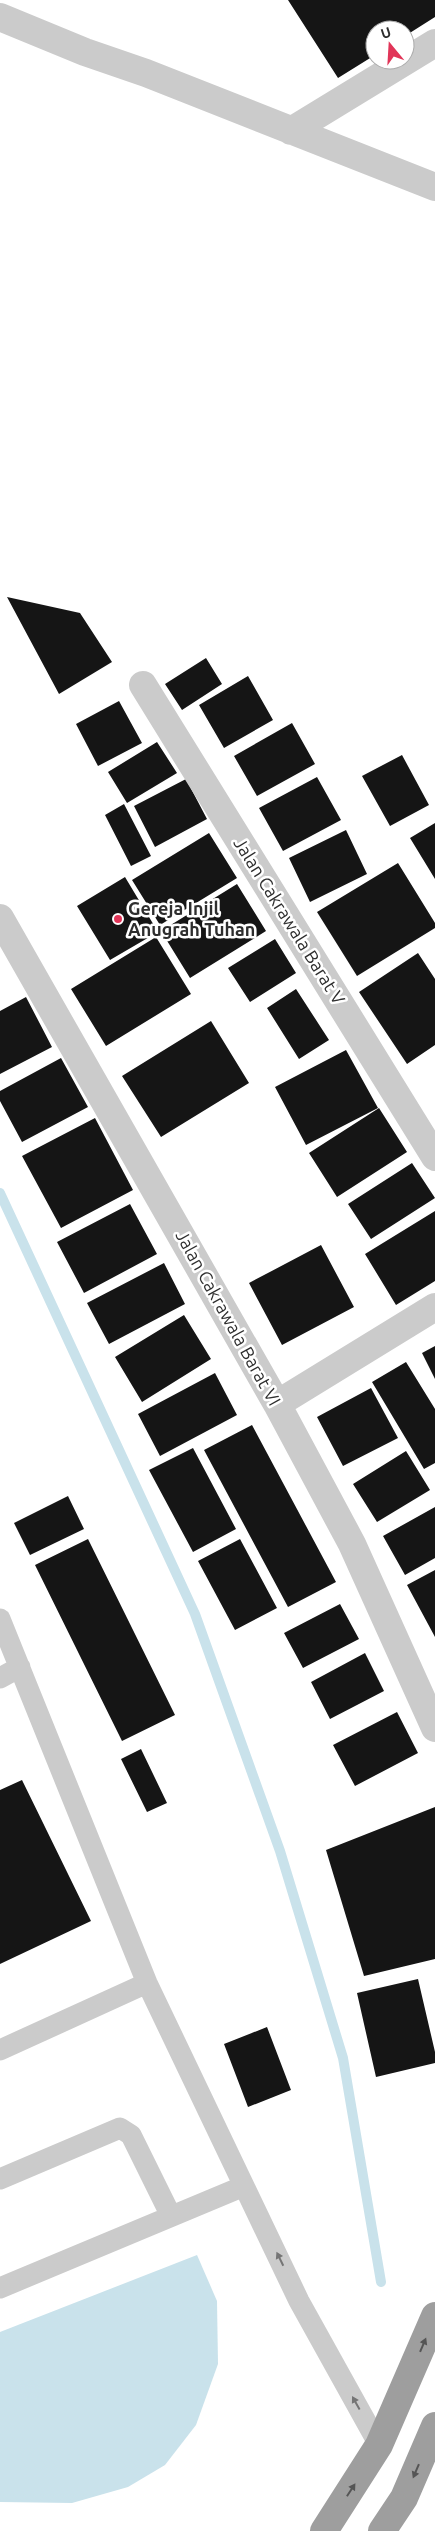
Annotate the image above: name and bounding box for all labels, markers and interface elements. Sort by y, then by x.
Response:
north arrow [365,20,415,70]
text: U [379,24,393,42]
street label: Jalan Cakrawala Barat V [230,833,350,1008]
place label: Gereja Injil Anugrah Tuhan [128,898,255,939]
marker: Gereja Injil Anugrah Tuhan [112,913,124,925]
street label: Jalan Cakrawala Barat VI [172,1226,285,1409]
one-way arrow [275,2252,283,2266]
one-way arrow [419,2338,427,2352]
one-way arrow [351,2396,360,2409]
one-way arrow [411,2464,419,2478]
one-way arrow [346,2483,355,2497]

